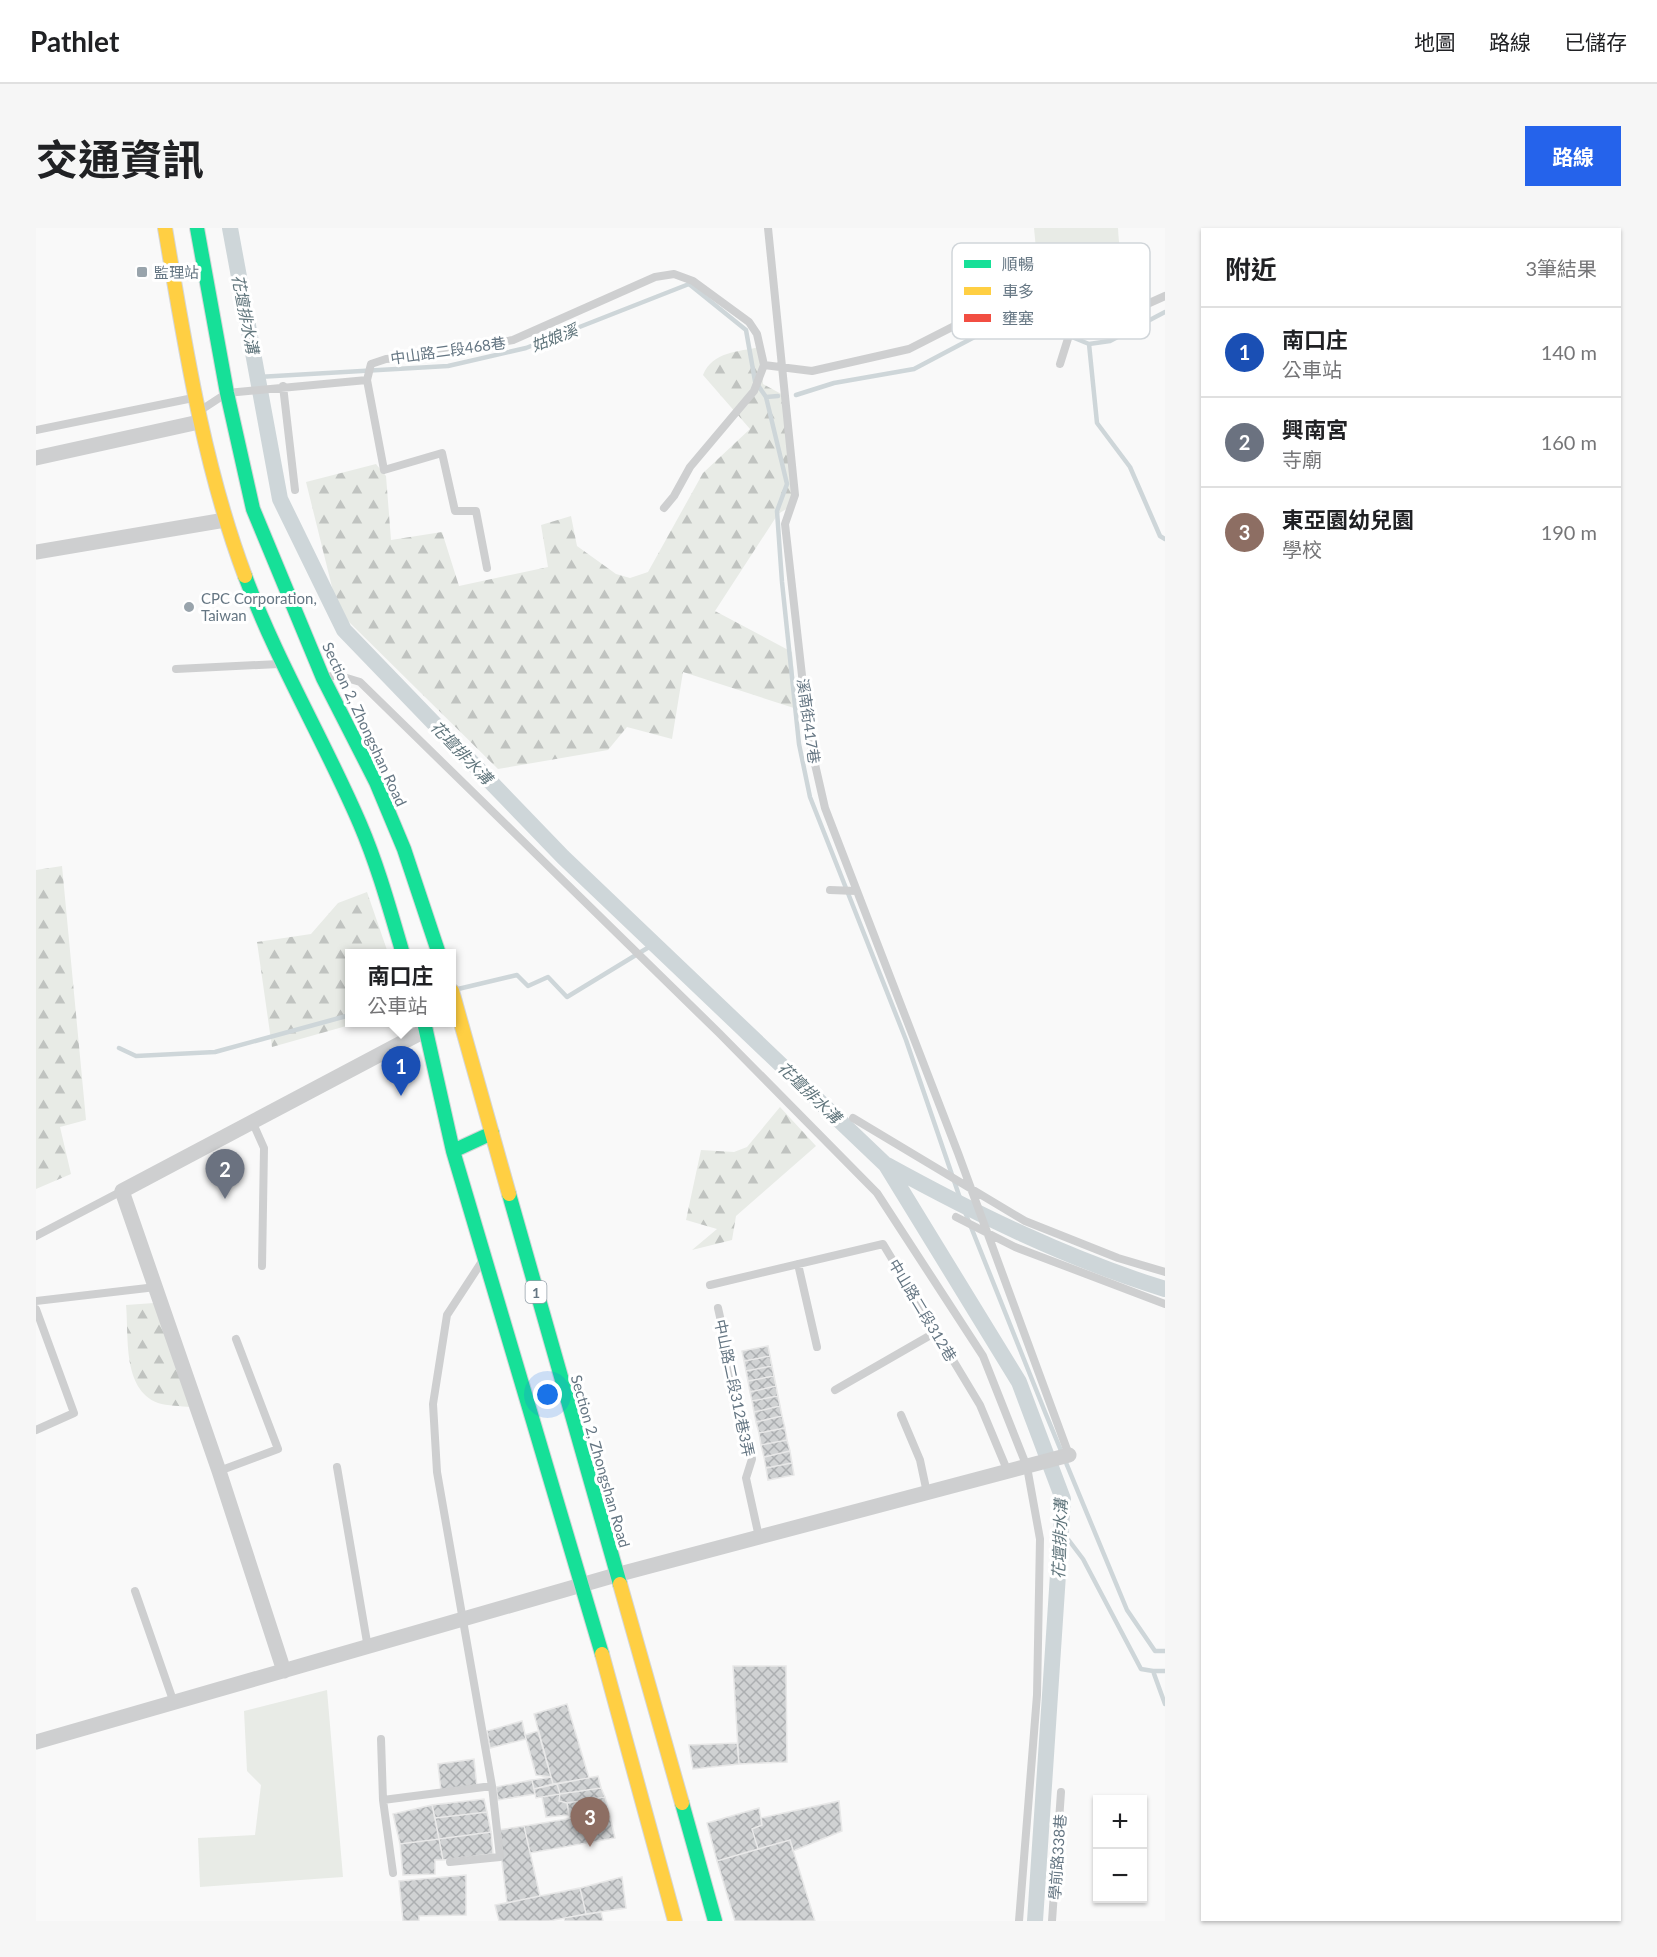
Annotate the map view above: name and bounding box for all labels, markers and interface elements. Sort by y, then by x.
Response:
text: Pathlet [30,24,119,58]
text: 地圖 [1414,29,1456,54]
text: 路線 [1489,29,1531,54]
text: 已儲存 [1564,29,1627,54]
button: 路線 [1525,126,1621,186]
text: 交通資訊 [36,134,204,184]
legend [952,243,1150,339]
text: 附近 [1225,253,1277,285]
text: 順暢 [1002,254,1034,273]
text: 3筆結果 [1525,256,1597,280]
place label: 監理站 [154,263,199,281]
marker: 監理站 [135,265,149,279]
water label: 花壇排水溝 [229,273,263,357]
text: 車多 [1002,281,1034,300]
text: 壅塞 [1002,308,1034,327]
water label: 姑娘溪 [528,319,582,354]
text: 南口庄 [1282,326,1348,353]
street label: 中山路二段468巷 [389,333,507,367]
text: 1 [1239,340,1250,364]
text: 140 m [1541,340,1597,364]
text: 公車站 [1282,357,1342,381]
text: 興南宮 [1282,416,1348,443]
text: 2 [1239,430,1250,454]
text: 160 m [1541,430,1597,454]
text: 寺廟 [1282,447,1322,471]
text: 東亞園幼兒園 [1282,506,1414,533]
text: 3 [1239,520,1250,544]
text: 190 m [1541,520,1597,544]
text: 學校 [1282,537,1322,561]
place label: CPC Corporation, Taiwan [201,589,317,624]
marker: CPC Corporation, Taiwan [182,600,196,614]
street label: Section 2, Zhongshan Road [319,639,411,809]
street label: 溪南街417巷 [794,677,824,765]
water label: 花壇排水溝 [427,717,498,789]
popup [345,949,456,1027]
text: 南口庄 [367,962,434,989]
text: 公車站 [367,993,427,1017]
pin: 1 [382,1046,421,1096]
water label: 花壇排水溝 [775,1057,847,1128]
pin: 2 [206,1150,244,1199]
street label: 中山路二段312巷 [885,1256,961,1364]
road number: 1 [526,1281,546,1303]
street label: 中山路二段312巷3弄 [712,1318,758,1458]
street label: Section 2, Zhongshan Road [568,1373,634,1549]
your location [533,1380,562,1409]
water label: 花壇排水溝 [1048,1497,1070,1579]
map controls [1093,1795,1147,1903]
button: + [1093,1795,1147,1849]
pin: 3 [570,1798,610,1847]
street label: 學前路338巷 [1045,1813,1069,1901]
button: − [1093,1849,1147,1903]

